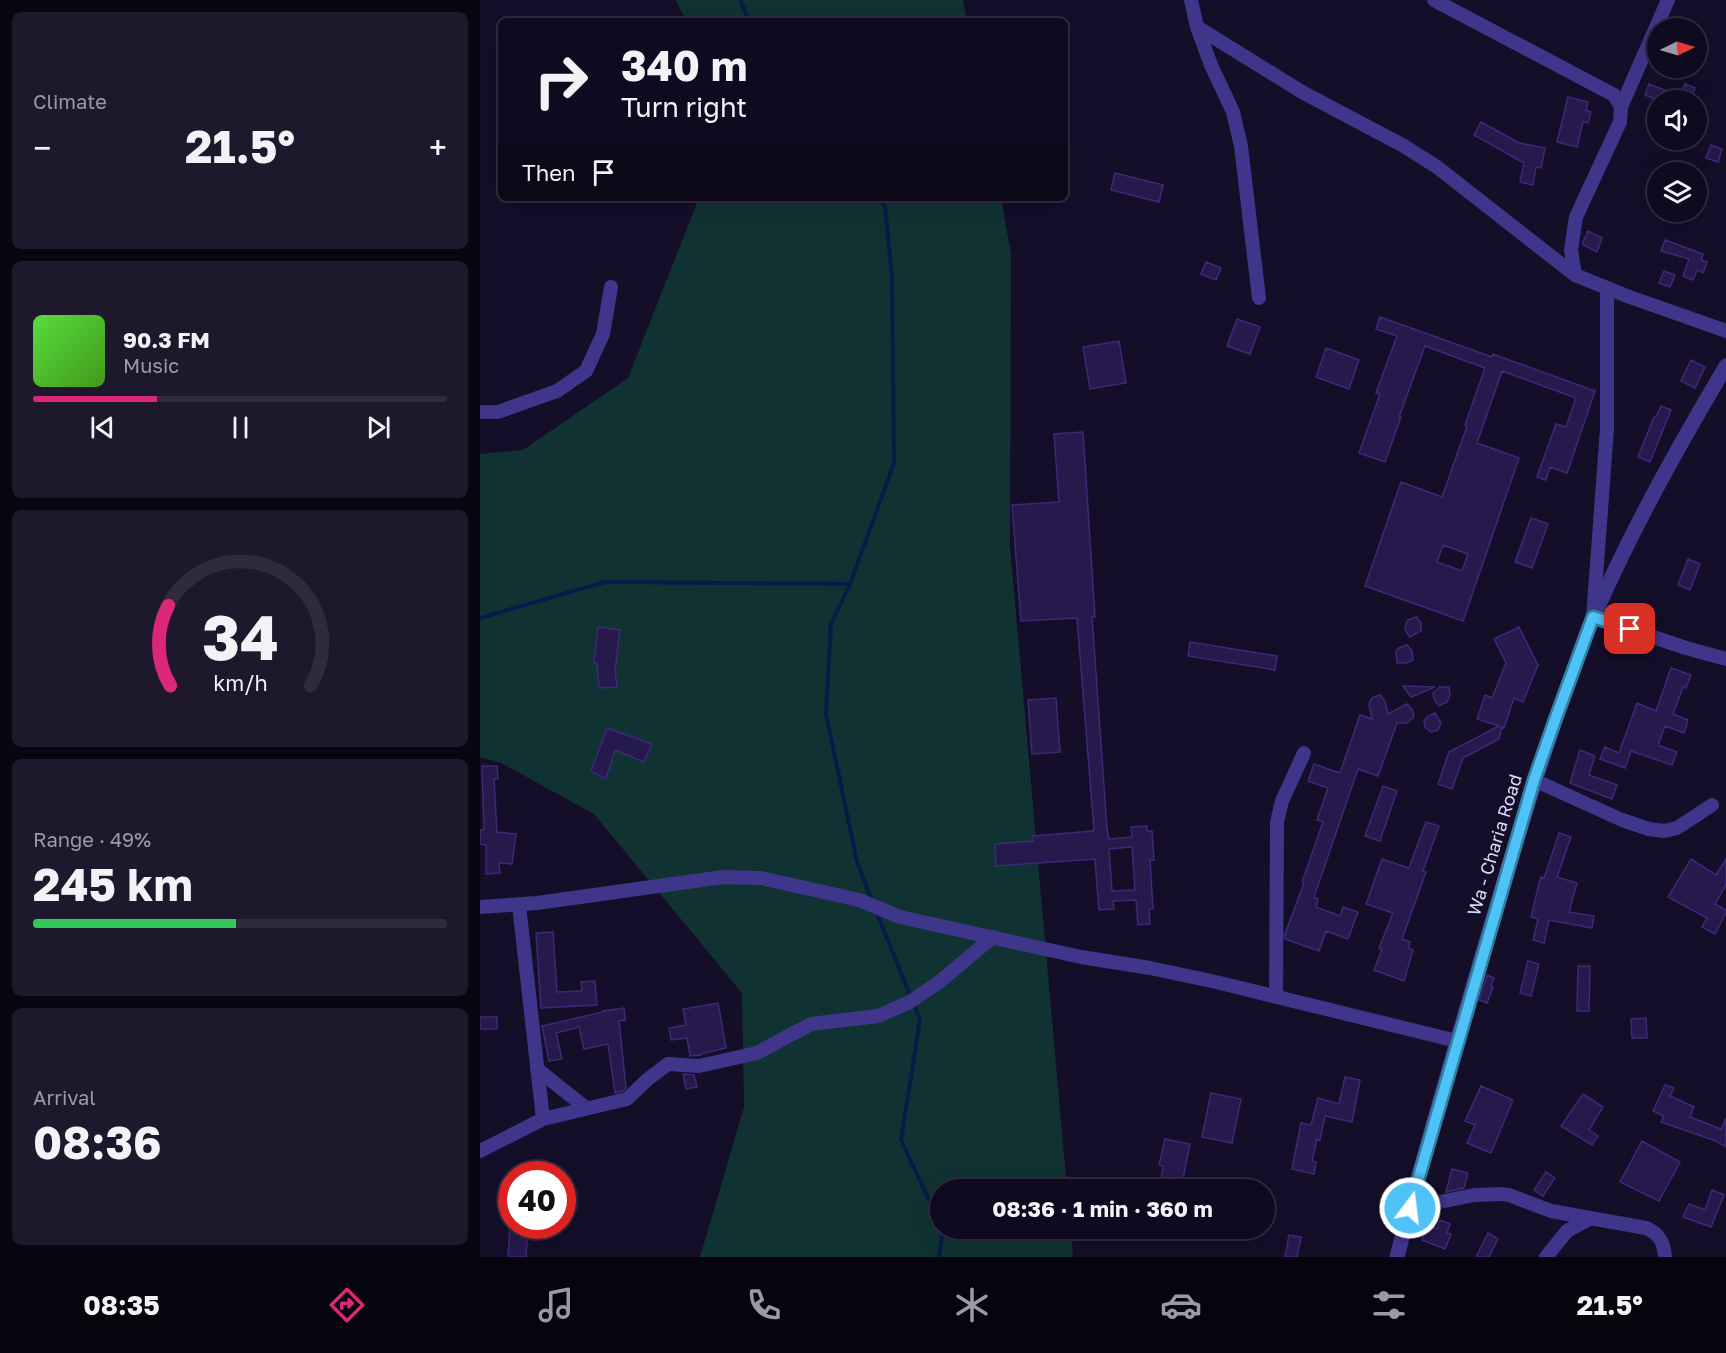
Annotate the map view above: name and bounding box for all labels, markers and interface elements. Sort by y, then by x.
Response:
north arrow [1647,18,1707,78]
map controls [1647,18,1707,222]
text: 340 m [621,40,747,90]
icon: right [522,42,600,120]
text: Climate [33,89,107,113]
button: sound [1647,90,1707,150]
text: Turn right [621,91,747,123]
text: 21.5° [185,119,295,173]
text: − [33,128,51,167]
text: + [429,128,447,167]
icon: arrive [587,156,620,189]
text: Then [522,159,575,186]
button: layers [1647,162,1707,222]
text: 90.3 FM [123,326,210,353]
text: Music [123,353,179,377]
icon: previous [86,411,119,444]
icon: pause [224,411,257,444]
icon: next [362,411,395,444]
text: 34 [201,599,279,674]
pin [1604,603,1655,654]
icon: arrive [1613,612,1646,645]
text: km/h [213,670,267,696]
street label: Wa - Charia Road [1462,771,1526,918]
text: Range · 49% [33,827,151,851]
text: 245 km [33,857,193,911]
text: Arrival [33,1085,96,1109]
text: 08:36 [33,1115,161,1169]
speed limit sign: 40 [498,1161,576,1239]
position arrow [1378,1176,1442,1240]
text: 08:36 · 1 min · 360 m [992,1195,1213,1222]
icon: directions [326,1284,368,1326]
icon: music [535,1284,577,1326]
icon: phone [743,1284,785,1326]
icon: climate [951,1284,993,1326]
icon: car [1160,1284,1202,1326]
icon: filters [1368,1284,1410,1326]
text: 08:35 [83,1289,160,1321]
text: 21.5° [1577,1289,1643,1321]

